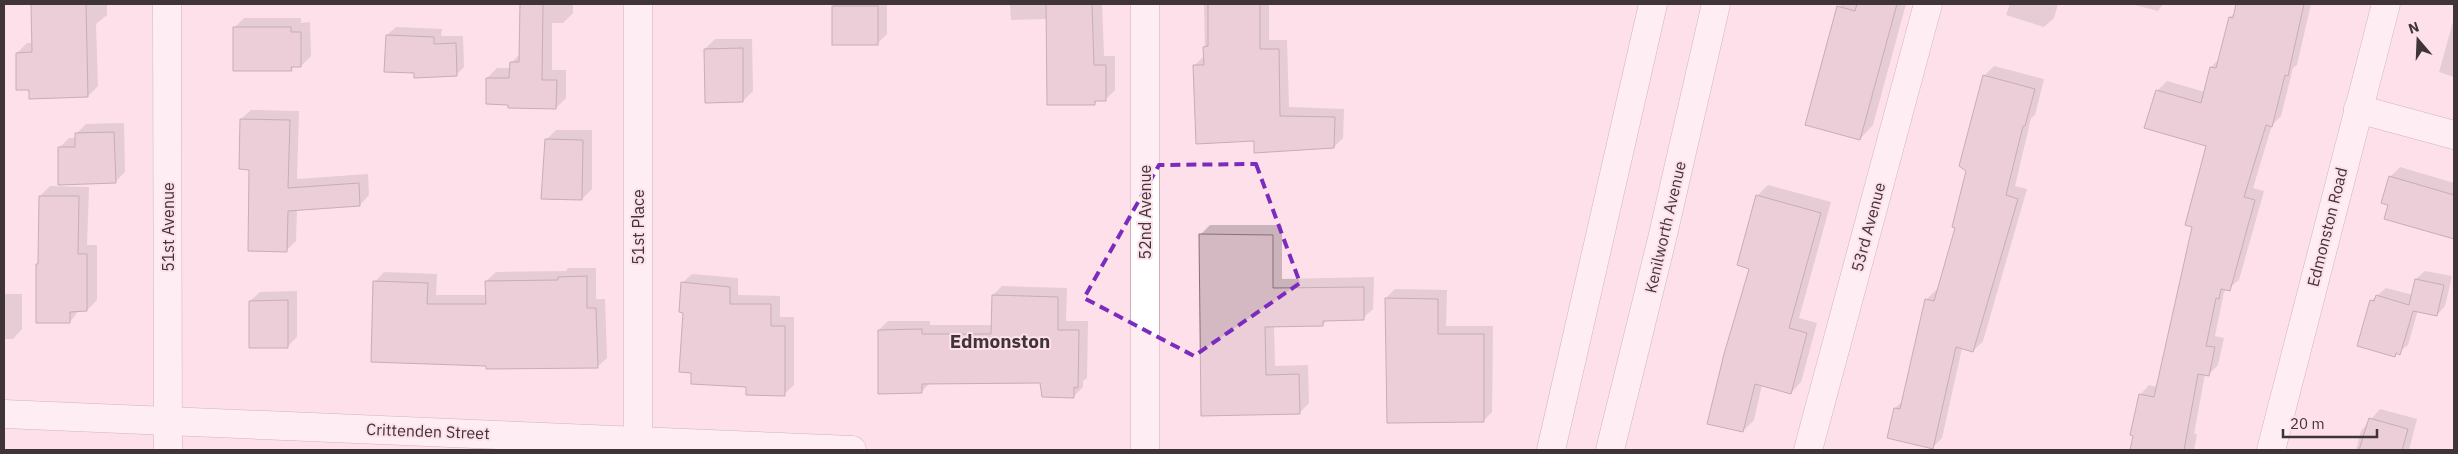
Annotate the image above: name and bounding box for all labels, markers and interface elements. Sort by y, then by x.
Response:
north arrow [2393,15,2443,65]
text: N [2406,18,2421,38]
street label: Kenilworth Avenue [1640,159,1690,295]
street label: 52nd Avenue [1135,164,1155,259]
street label: Edmonston Road [2303,165,2351,289]
street label: 53rd Avenue [1847,180,1890,274]
street label: 51st Avenue [158,182,178,272]
street label: 51st Place [628,189,648,265]
district label: Edmonston [950,329,1050,353]
scale bar [2283,406,2377,438]
text: 20 m [2290,414,2325,433]
street label: Crittenden Street [366,419,490,443]

